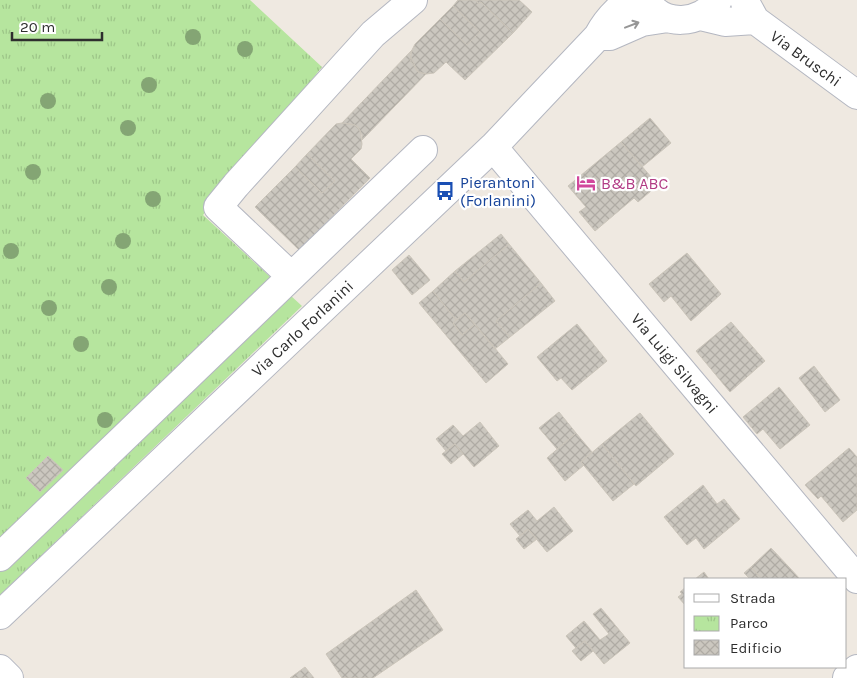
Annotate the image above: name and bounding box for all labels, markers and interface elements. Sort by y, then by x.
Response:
scale bar [12,10,102,42]
text: 20 m [20,18,55,36]
one-way arrow [624,20,639,30]
street label: Via Bruschi [767,26,845,90]
hotel icon: B&B ABC [575,172,597,194]
place label: Pierantoni (Forlanini) [460,173,536,210]
place label: B&B ABC [601,174,668,193]
bus stop icon: Pierantoni (Forlanini) [434,180,456,202]
street label: Via Carlo Forlanini [247,276,357,380]
street label: Via Luigi Silvagni [627,309,722,417]
legend [684,578,847,668]
text: Strada [730,589,776,607]
text: Parco [730,614,768,632]
text: Edificio [730,639,782,657]

